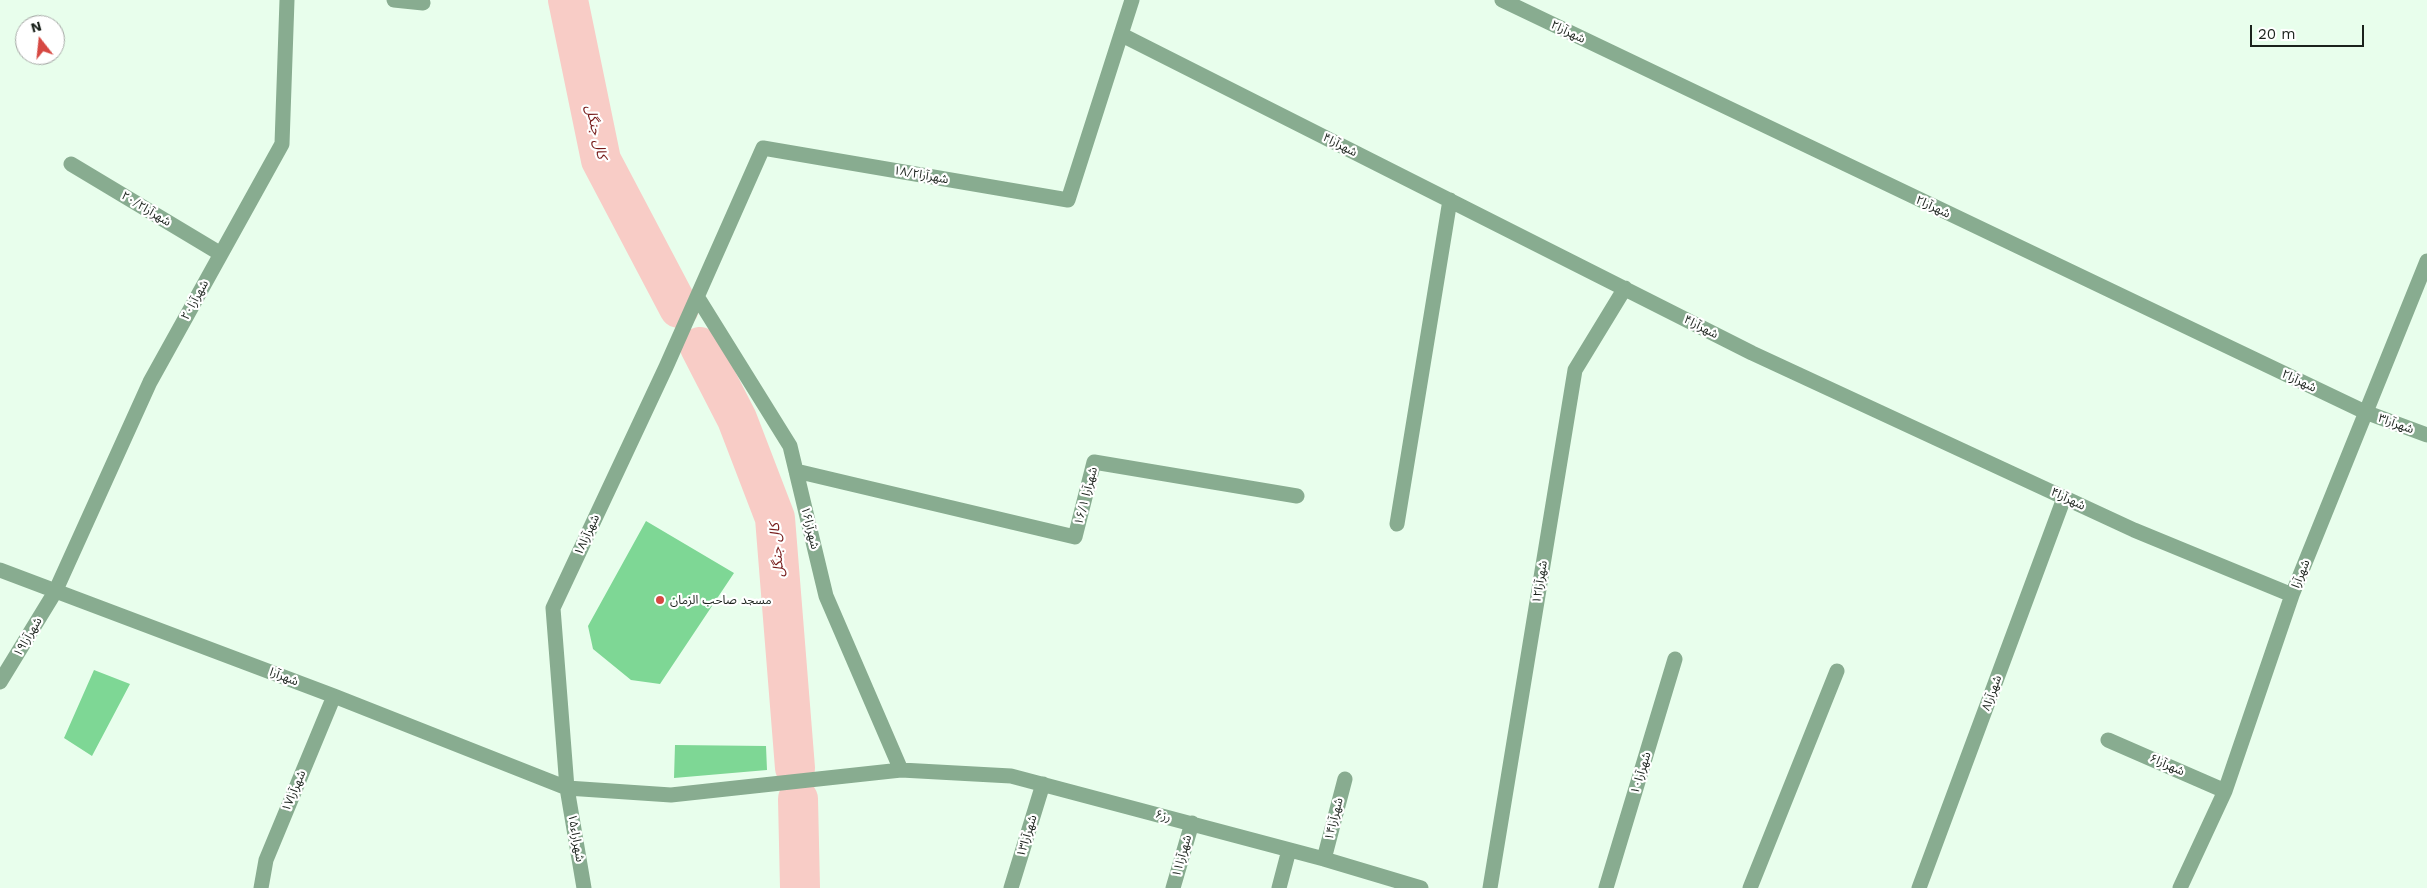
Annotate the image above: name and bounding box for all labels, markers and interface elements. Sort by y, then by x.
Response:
north arrow [15,15,65,65]
scale bar [2252,15,2366,47]
text: N [29,17,43,36]
street label: شهرآرا۲ [1548,18,1588,46]
text: 20 m [2258,25,2296,43]
water label: کال جنگل [582,103,610,161]
street label: شهرآرا۴ [1320,130,1360,160]
street label: شهرآرا۱۸/۲ [892,163,950,187]
street label: شهرآرا۲۰/۲ [118,189,174,229]
street label: شهرآرا۲ [1913,193,1953,221]
street label: شهرآرا۲۰ [178,278,212,322]
street label: شهرآرا۴ [1681,312,1721,342]
street label: شهرآرا۲ [2279,367,2319,395]
street label: شهرآرا۳ [2376,411,2416,437]
street label: شهرآرا ۱۶/۱ [1071,465,1101,527]
street label: شهرآرا۴ [2048,485,2088,513]
street label: شهرآرا۱۶ [798,505,822,551]
street label: شهرآرا۱۸ [571,512,603,558]
water label: کال جنگل [766,522,788,578]
street label: شهرآرا [2289,558,2313,590]
street label: شهرآرا۱۲ [1529,559,1551,605]
place label: مسجد صاحب الزمان [670,593,771,607]
marker: مسجد صاحب الزمان [654,594,666,606]
street label: شهرآرا۱۹ [11,615,45,659]
street label: شهرآرا [268,665,300,689]
street label: شهرآرا۸ [1979,673,2005,713]
street label: شهرآرا۱۰ [1628,750,1654,796]
street label: شهرآرا۶ [2147,751,2187,779]
street label: شهرآرا۱۷ [279,768,309,814]
street label: شهرآرا۱۴ [1322,796,1346,842]
street label: رز۶ [1154,807,1172,825]
street label: شهراراء۱۵ [565,813,587,863]
street label: شهرآرا۱۳ [1014,813,1040,859]
street label: شهرآرا۱۱ [1169,833,1195,879]

